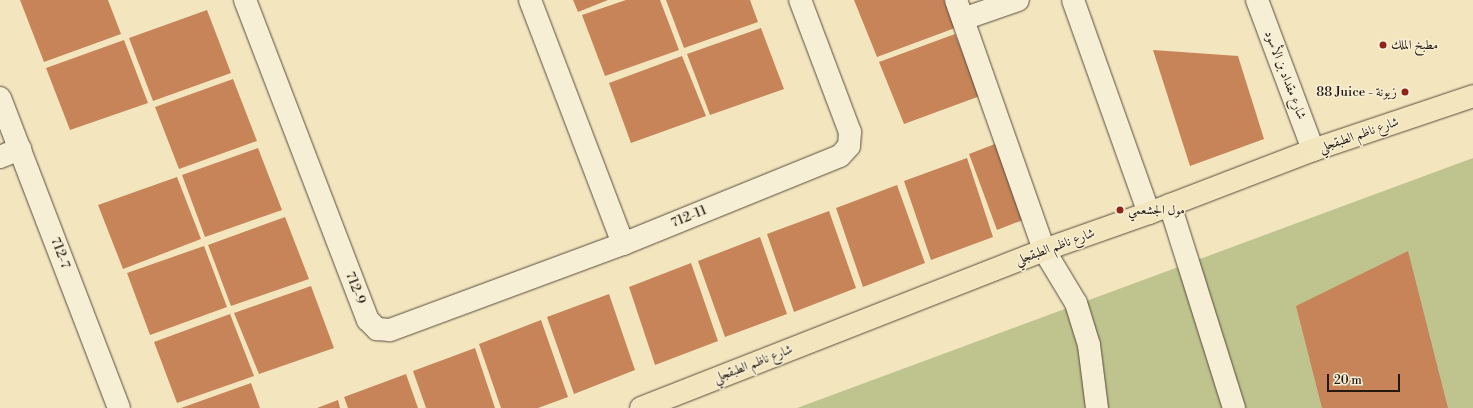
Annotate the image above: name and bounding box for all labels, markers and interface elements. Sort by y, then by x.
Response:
street label: شارع مقداد بن الأسود [1261,28,1309,122]
place label: مطبخ الملك [1391,37,1438,53]
marker: مطبخ الملك [1378,40,1388,50]
place label: 88 Juice - زيونة [1316,84,1397,100]
marker: 88 Juice - زيونة [1400,87,1410,97]
street label: شارع ناظم الطبقجلي [1317,114,1401,156]
place label: مول الجشعمي [1128,202,1185,218]
street label: 712-11 [669,203,709,231]
marker: مول الجشعمي [1115,205,1125,215]
street label: شارع ناظم الطبقجلي [1013,225,1097,269]
street label: 712-7 [47,235,73,271]
street label: 712-9 [342,270,368,306]
street label: شارع ناظم الطبقجلي [711,342,795,386]
scale bar [1329,366,1402,392]
text: 20 m [1334,373,1362,388]

